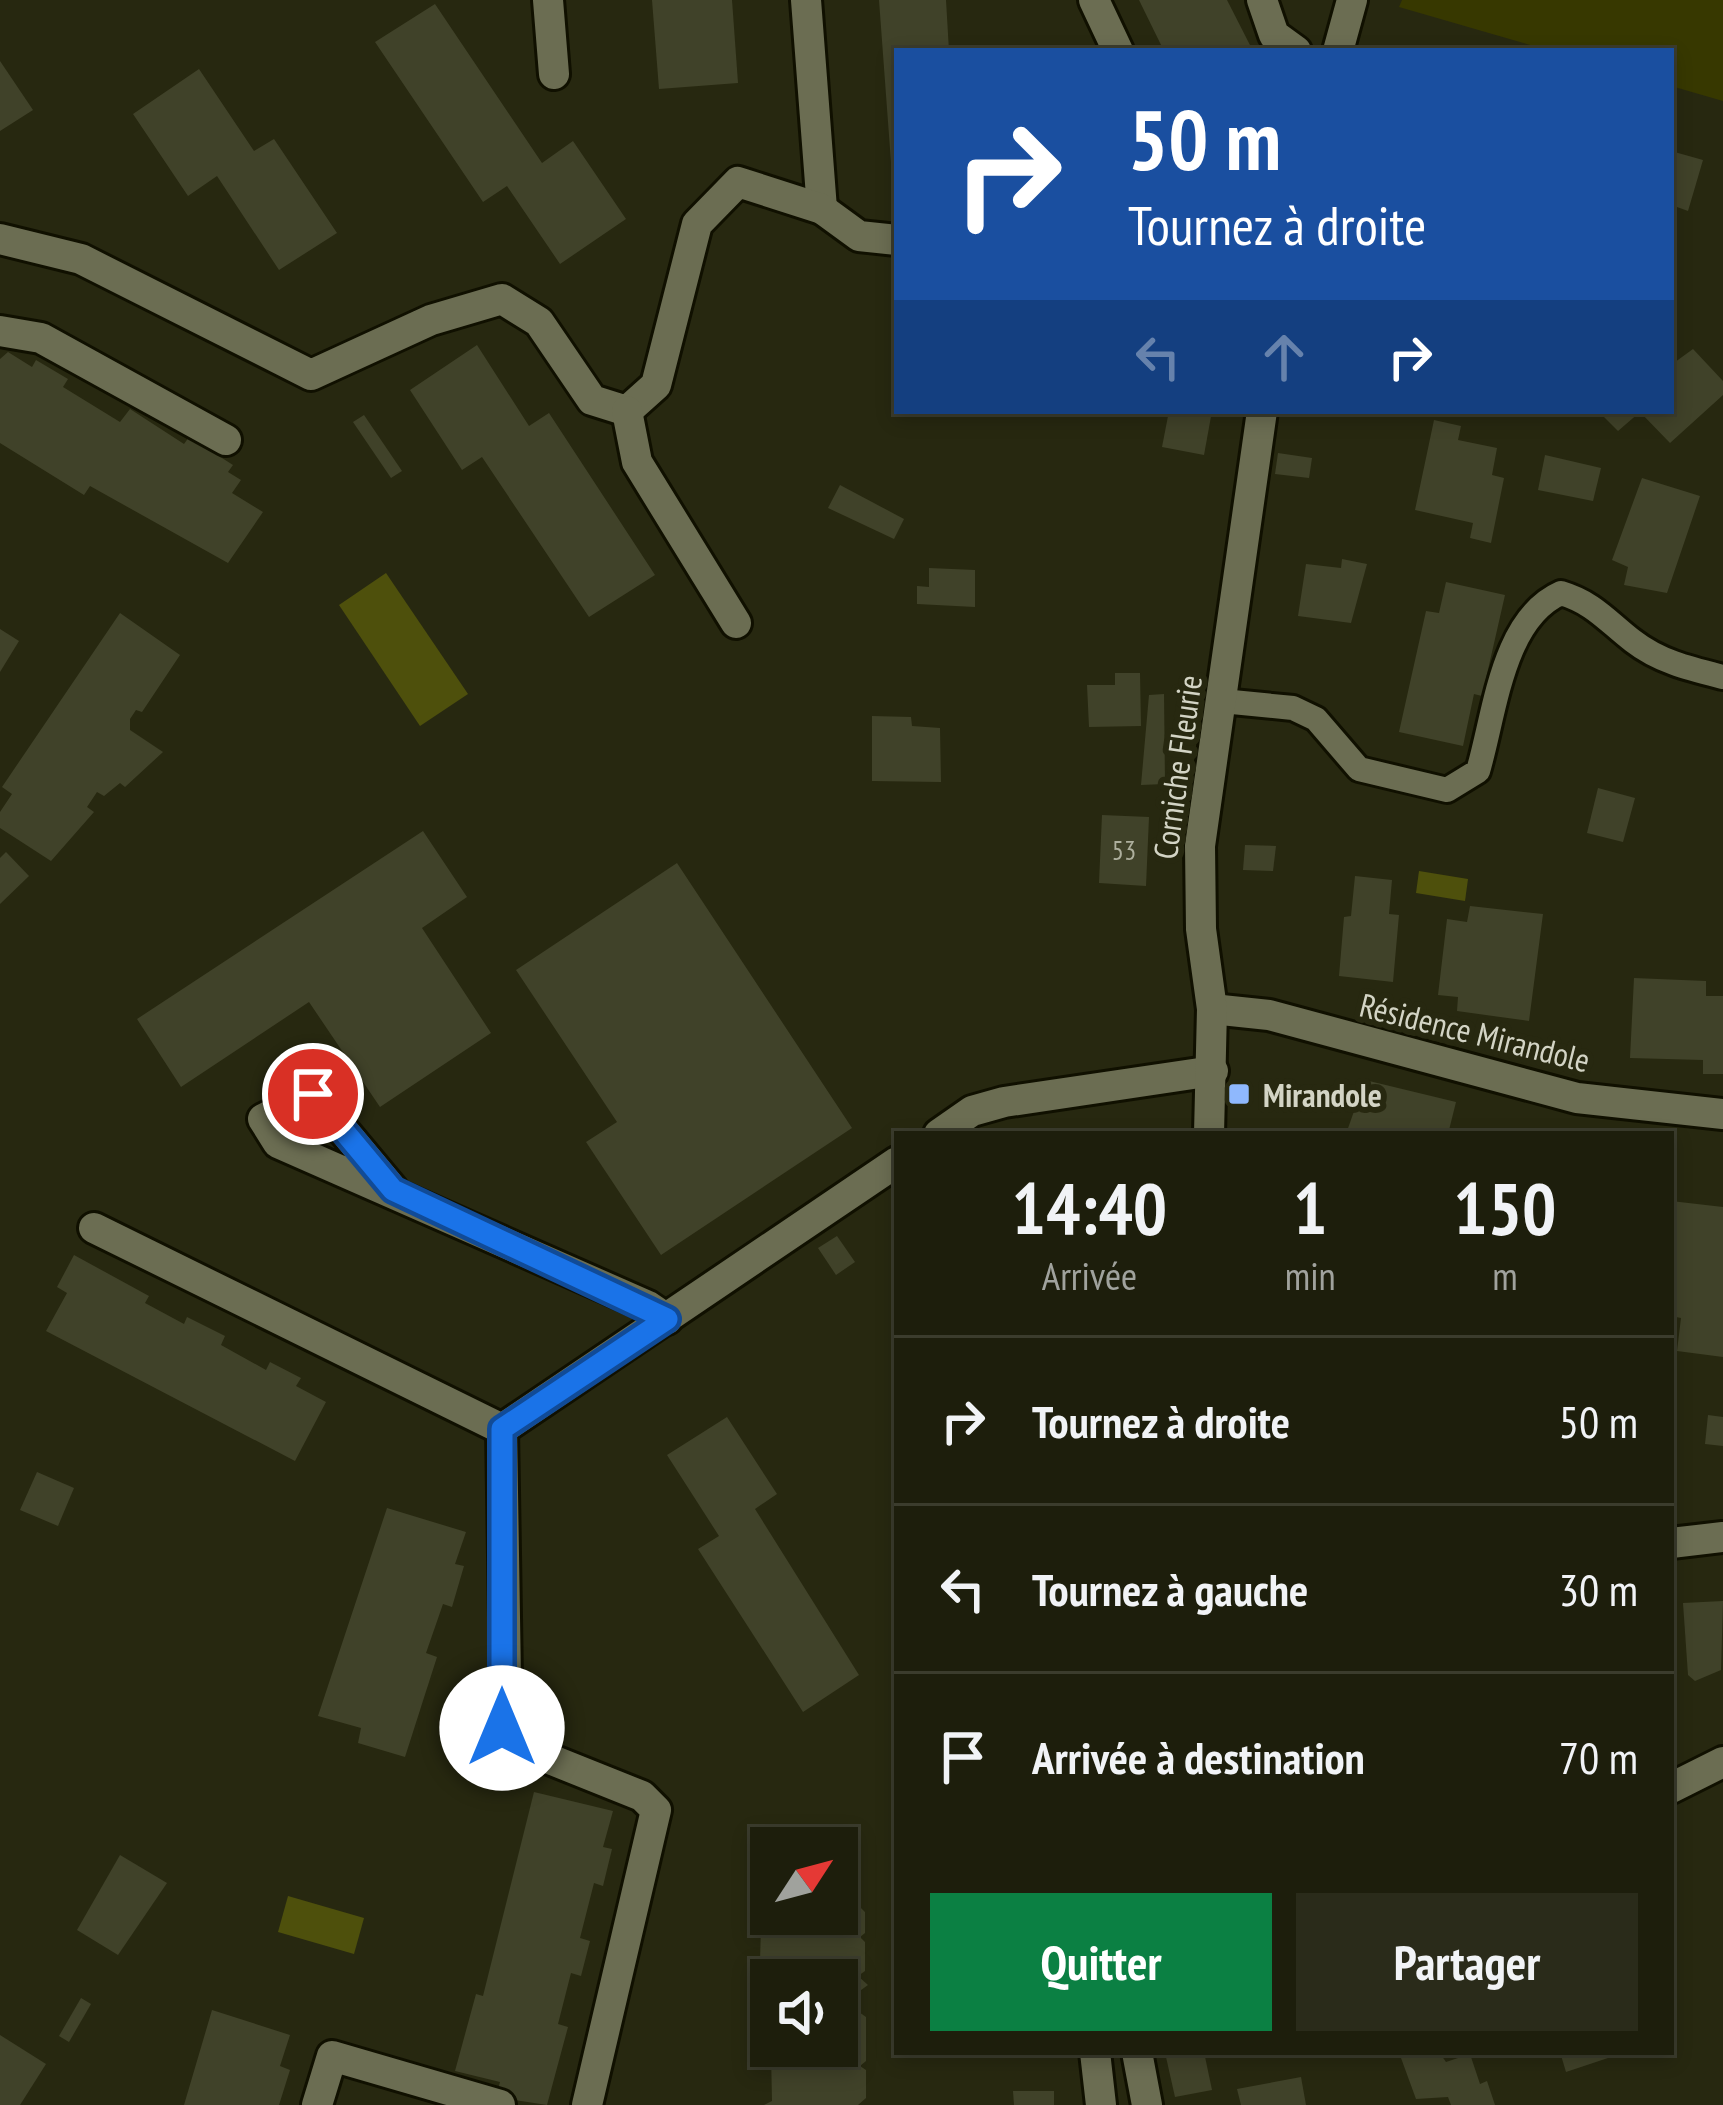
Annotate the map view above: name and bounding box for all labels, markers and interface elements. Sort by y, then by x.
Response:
text: 50 m [1128,84,1281,193]
icon: right [930,96,1086,252]
text: Tournez à droite [1128,190,1426,260]
icon: left [1125,324,1191,390]
icon: ahead [1251,324,1317,390]
icon: right [1377,324,1443,390]
street label: Corniche Fleurie [1143,672,1211,862]
house number: 53 [1112,833,1136,867]
street label: Résidence Mirandole [1356,983,1594,1081]
pin [262,1043,364,1145]
icon: arrive [280,1061,346,1127]
place label: Mirandole [1263,1073,1382,1116]
marker: Mirandole [1226,1081,1252,1107]
text: 14:40 [1012,1161,1167,1254]
text: 1 [1293,1161,1327,1254]
text: 150 [1453,1161,1556,1254]
text: Arrivée [1042,1250,1137,1301]
text: min [1285,1250,1336,1301]
text: m [1492,1250,1518,1301]
icon: right [930,1388,996,1454]
text: Tournez à droite [1032,1392,1290,1450]
text: 50 m [1559,1392,1638,1450]
icon: left [930,1556,996,1622]
text: Tournez à gauche [1032,1560,1308,1618]
text: 30 m [1559,1560,1638,1618]
position arrow [439,1665,565,1791]
icon: arrive [930,1724,996,1790]
text: Arrivée à destination [1032,1728,1365,1786]
text: 70 m [1559,1728,1638,1786]
north arrow [750,1827,858,1935]
map controls [750,1827,858,2067]
button: Quitter [930,1893,1272,2031]
button: Partager [1296,1893,1638,2031]
button: sound [750,1959,858,2067]

